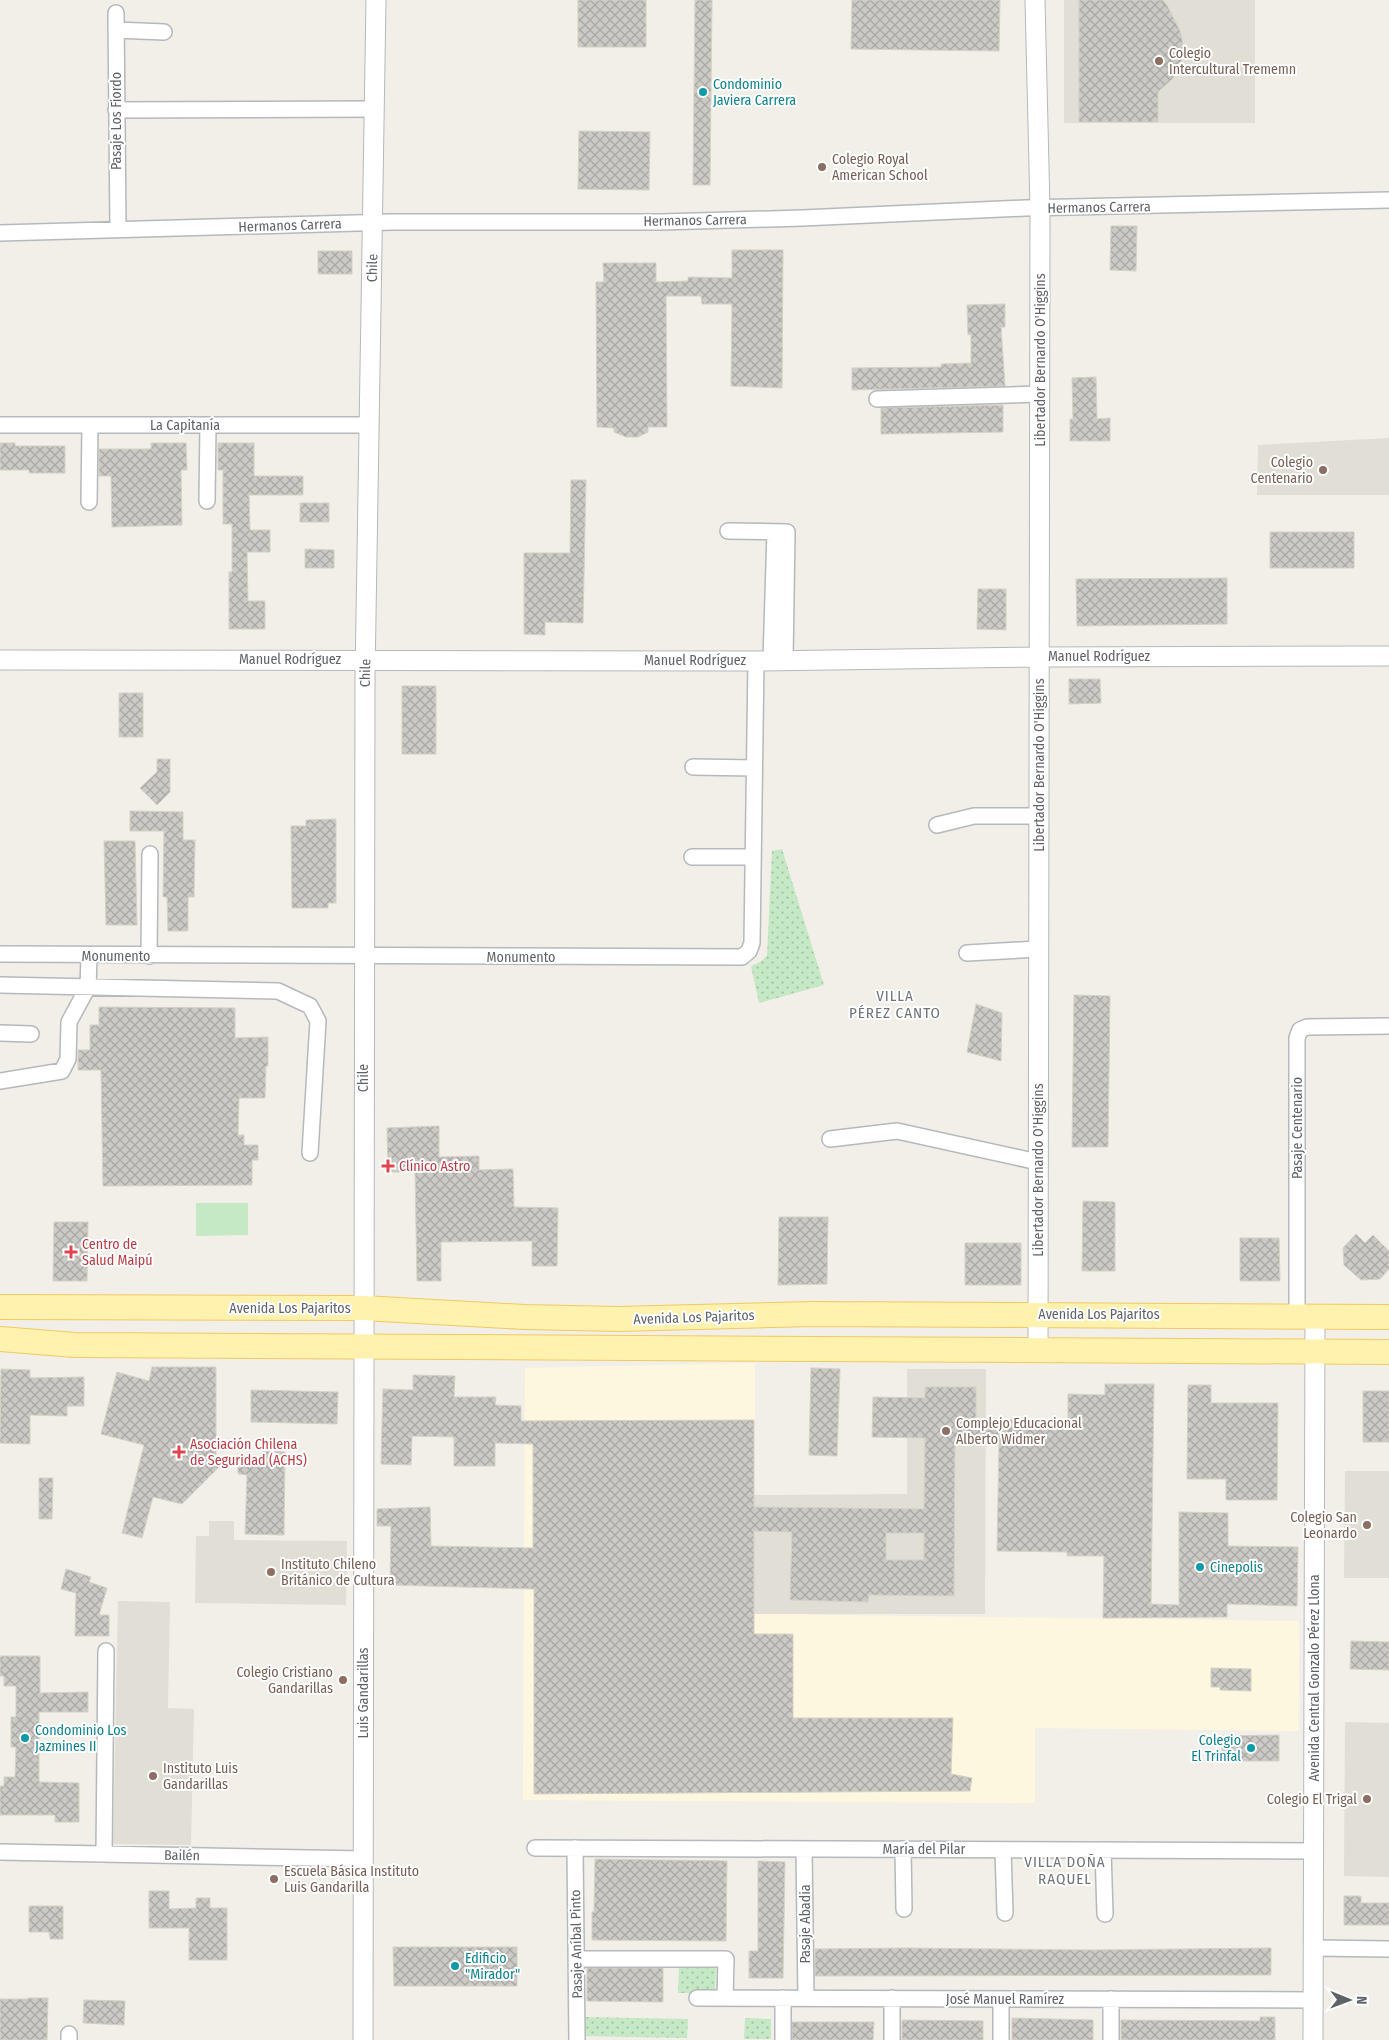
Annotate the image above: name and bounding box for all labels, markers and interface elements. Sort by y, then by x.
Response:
place label: Colegio Intercultural Trememn [1169,45,1296,78]
marker: Colegio Intercultural Trememn [1153,55,1165,67]
street label: Pasaje Los Fiordo [108,72,125,170]
place label: Condominio Javiera Carrera [713,76,796,109]
marker: Condominio Javiera Carrera [697,86,709,98]
place label: Colegio Royal American School [832,151,928,184]
marker: Colegio Royal American School [816,161,828,173]
street label: Hermanos Carrera [1047,198,1151,217]
street label: Hermanos Carrera [643,211,747,230]
street label: Hermanos Carrera [238,215,342,236]
street label: Chile [364,254,381,282]
street label: Libertador Bernardo O'Higgins [1032,273,1049,447]
street label: La Capitanía [150,417,220,434]
place label: Colegio Centenario [1251,454,1313,487]
marker: Colegio Centenario [1317,464,1329,476]
street label: Manuel Rodríguez [1048,648,1151,665]
street label: Manuel Rodríguez [239,651,342,668]
street label: Manuel Rodríguez [644,652,747,669]
street label: Chile [357,659,374,687]
street label: Libertador Bernardo O'Higgins [1031,678,1048,852]
street label: Monumento [82,948,150,965]
street label: Monumento [487,949,555,966]
district label: VILLA PÉREZ CANTO [849,987,941,1022]
street label: Chile [355,1064,372,1092]
street label: Pasaje Centenario [1289,1077,1306,1179]
street label: Libertador Bernardo O'Higgins [1030,1083,1047,1257]
place label: Clínico Astro [399,1158,470,1175]
marker: Clínico Astro [381,1159,395,1173]
place label: Centro de Salud Maipú [82,1236,153,1269]
marker: Centro de Salud Maipú [64,1245,78,1259]
street label: Avenida Los Pajaritos [229,1300,351,1317]
street label: Avenida Los Pajaritos [1038,1306,1160,1323]
street label: Avenida Los Pajaritos [633,1307,755,1328]
place label: Complejo Educacional Alberto Widmer [956,1415,1082,1448]
marker: Complejo Educacional Alberto Widmer [940,1425,952,1437]
place label: Asociación Chilena de Seguridad (ACHS) [190,1436,307,1469]
marker: Asociación Chilena de Seguridad (ACHS) [172,1445,186,1459]
place label: Colegio San Leonardo [1290,1509,1357,1542]
marker: Colegio San Leonardo [1361,1519,1373,1531]
place label: Instituto Chileno Británico de Cultura [281,1556,395,1589]
place label: Cinepolis [1210,1559,1263,1576]
marker: Cinepolis [1194,1561,1206,1573]
marker: Instituto Chileno Británico de Cultura [265,1566,277,1578]
street label: Avenida Central Gonzalo Pérez Llona [1306,1574,1323,1782]
street label: Luis Gandarillas [355,1647,372,1739]
place label: Colegio Cristiano Gandarillas [236,1664,333,1697]
marker: Colegio Cristiano Gandarillas [337,1674,349,1686]
place label: Condominio Los Jazmines II [35,1722,127,1755]
marker: Condominio Los Jazmines II [19,1732,31,1744]
place label: Colegio El Trinfal [1191,1732,1241,1765]
marker: Colegio El Trinfal [1245,1742,1257,1754]
place label: Instituto Luis Gandarillas [163,1760,238,1793]
marker: Instituto Luis Gandarillas [147,1770,159,1782]
place label: Colegio El Trigal [1267,1791,1357,1808]
marker: Colegio El Trigal [1361,1793,1373,1805]
street label: María del Pilar [882,1841,966,1858]
street label: Bailén [164,1847,200,1864]
district label: VILLA DOÑA RAQUEL [1024,1853,1106,1888]
place label: Escuela Básica Instituto Luis Gandarilla [284,1863,419,1896]
marker: Escuela Básica Instituto Luis Gandarilla [268,1873,280,1885]
street label: Pasaje Abadia [797,1884,814,1964]
street label: Pasaje Aníbal Pinto [567,1889,586,1999]
place label: Edificio "Mirador" [465,1950,520,1983]
marker: Edificio "Mirador" [449,1960,461,1972]
north arrow [1324,1975,1374,2025]
street label: José Manuel Ramírez [946,1991,1065,2008]
text: N [1353,1996,1370,2005]

